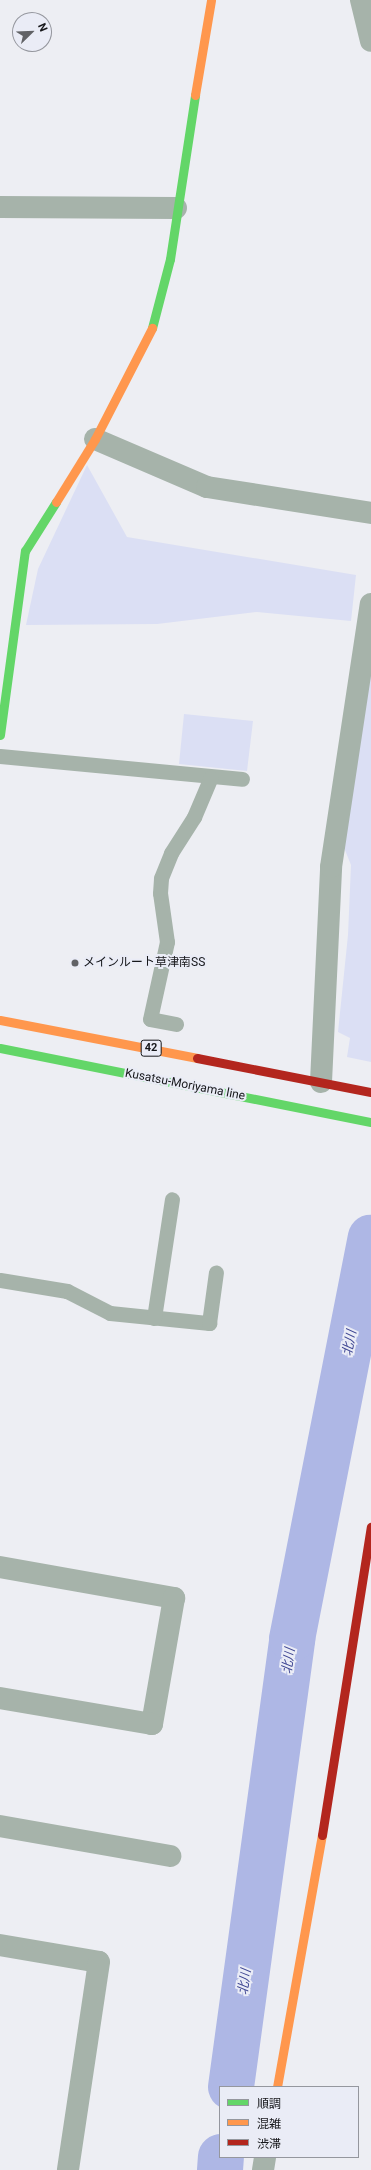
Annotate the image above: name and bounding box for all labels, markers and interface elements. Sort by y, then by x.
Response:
north arrow [12,12,52,52]
text: N [35,21,50,34]
place label: メインルート草津南SS [83,956,205,970]
marker: メインルート草津南SS [70,958,80,968]
road number: 42 [140,1039,162,1057]
street label: Kusatsu-Moriyama line [124,1066,246,1104]
water label: 北川 [340,1329,360,1357]
water label: 北川 [279,1647,299,1675]
water label: 北川 [235,1968,255,1996]
legend [219,2086,359,2158]
text: 順調 [257,2097,281,2111]
text: 混雑 [257,2117,281,2131]
text: 渋滞 [257,2137,281,2151]

